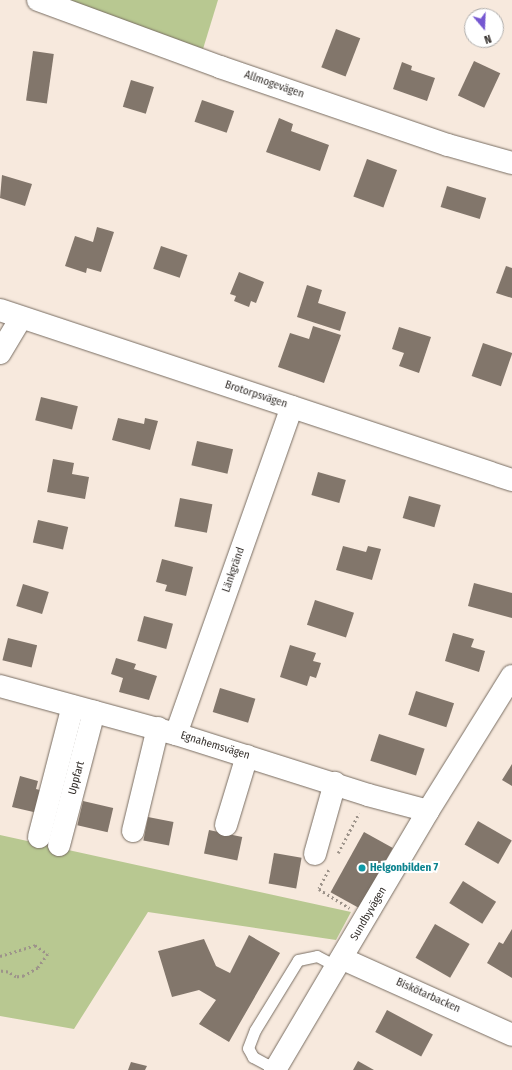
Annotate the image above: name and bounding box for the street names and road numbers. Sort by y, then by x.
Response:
street label: Allmogevägen [242,69,306,101]
street label: Brotorpsvägen [223,379,289,411]
street label: Länkgränd [220,546,248,594]
street label: Egnahemsvägen [179,729,251,763]
street label: Uppfart [66,760,88,796]
street label: Sundbyvägen [348,885,390,943]
street label: Biskötarbacken [394,976,462,1016]

